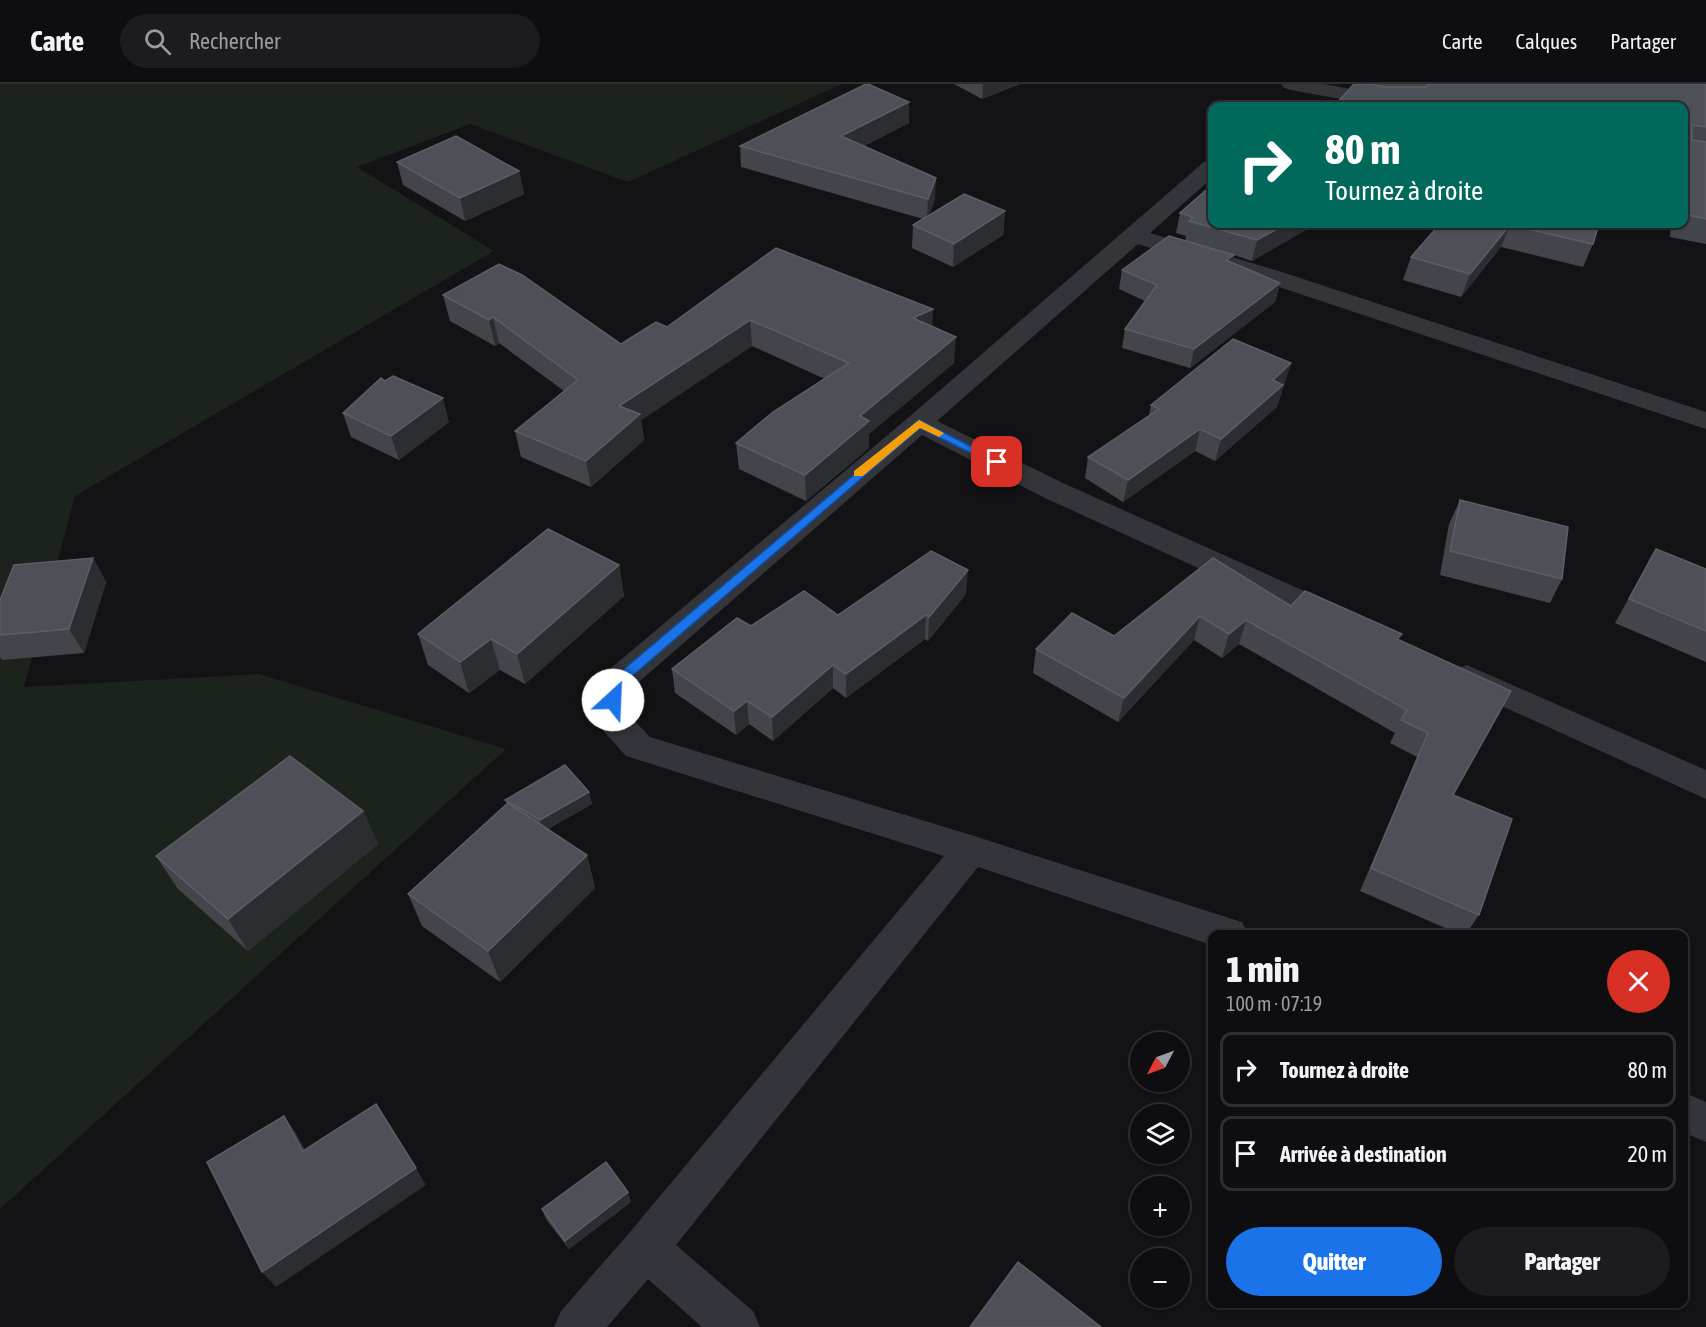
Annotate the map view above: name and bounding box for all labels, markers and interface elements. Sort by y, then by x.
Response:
search box [120,14,540,68]
text: Carte [30,25,84,57]
icon: search [141,25,174,58]
text: Rechercher [189,28,281,54]
text: Carte [1442,29,1483,53]
text: Calques [1516,29,1577,53]
text: Partager [1610,29,1676,53]
text: 80 m [1325,125,1400,173]
icon: right [1226,126,1304,204]
text: Tournez à droite [1325,175,1483,206]
pin [971,436,1022,487]
icon: arrive [980,445,1013,478]
position arrow [581,668,645,732]
text: 1 min [1226,948,1300,990]
button: close [1607,950,1670,1013]
text: 100 m · 07:19 [1226,992,1322,1015]
north arrow [1130,1032,1190,1092]
map controls [1130,1032,1190,1308]
icon: right [1229,1053,1262,1086]
text: Tournez à droite [1280,1057,1409,1083]
text: 80 m [1627,1057,1667,1083]
button: layers [1130,1104,1190,1164]
icon: arrive [1229,1137,1262,1170]
text: Arrivée à destination [1280,1141,1447,1167]
text: 20 m [1627,1141,1667,1167]
button: + [1130,1176,1190,1236]
button: Quitter [1226,1227,1442,1296]
button: Partager [1454,1227,1670,1296]
button: − [1130,1248,1190,1308]

